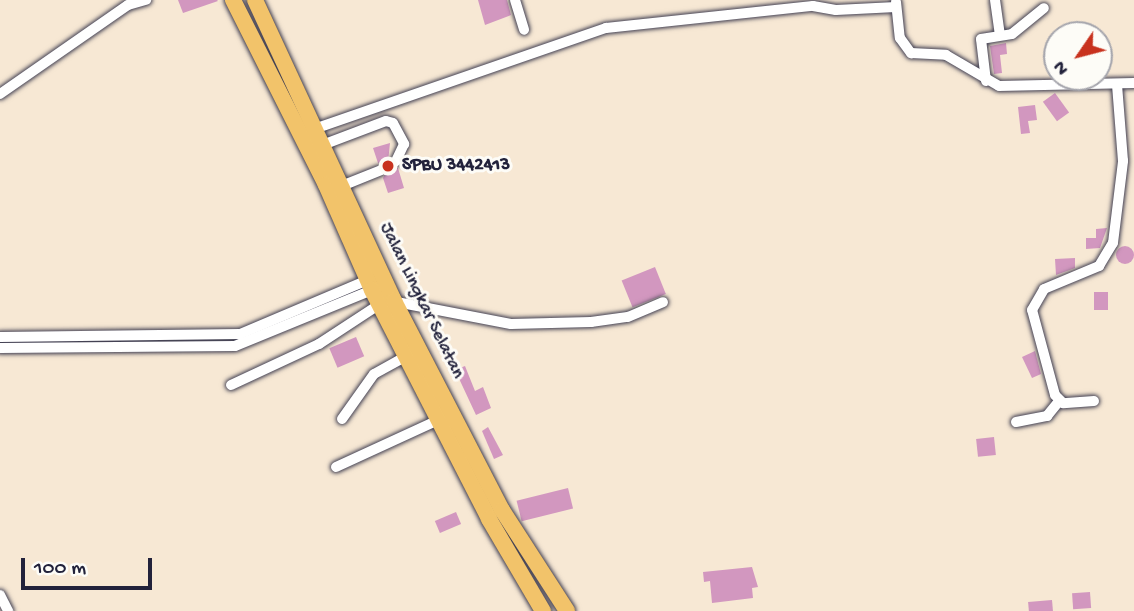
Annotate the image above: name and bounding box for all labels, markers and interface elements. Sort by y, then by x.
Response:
north arrow [1043,21,1113,91]
text: N [1049,56,1075,79]
place label: SPBU 3442413 [402,155,510,177]
marker: SPBU 3442413 [380,158,396,174]
street label: Jalan Lingkar Selatan [373,219,469,383]
scale bar [24,544,156,588]
text: 100 m [34,557,86,582]

